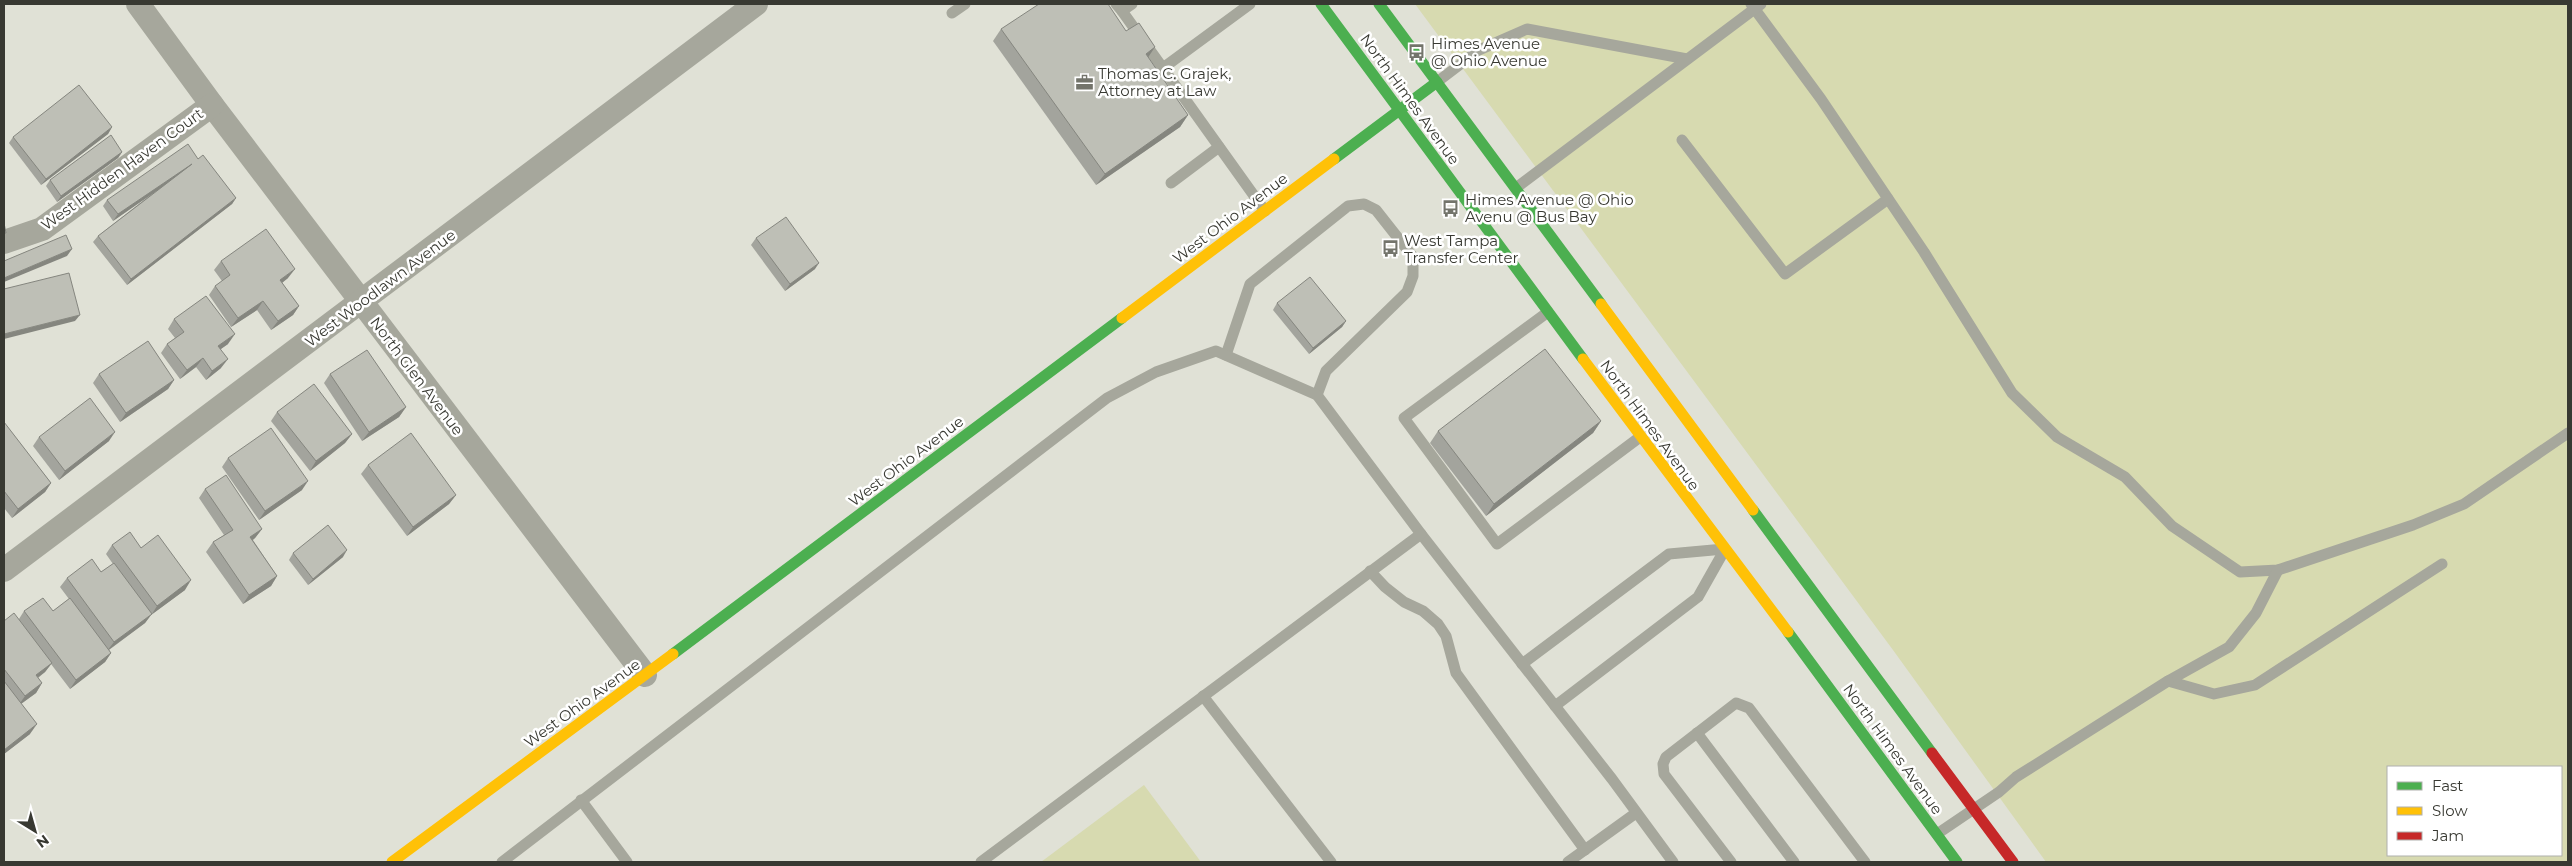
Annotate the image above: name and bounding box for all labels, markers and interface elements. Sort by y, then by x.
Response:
street label: North Himes Avenue [1356,30,1464,168]
place label: Himes Avenue @ Ohio Avenue [1431,34,1547,70]
bus stop icon: Himes Avenue @ Ohio Avenue [1407,42,1427,62]
place label: Thomas C. Grajek, Attorney at Law [1098,64,1231,100]
office icon: Thomas C. Grajek, Attorney at Law [1074,72,1094,92]
street label: West Hidden Haven Court [37,104,207,234]
street label: West Ohio Avenue [1169,169,1291,267]
place label: Himes Avenue @ Ohio Avenu @ Bus Bay [1465,190,1634,226]
bus stop icon: Himes Avenue @ Ohio Avenu @ Bus Bay [1441,198,1461,218]
street label: West Woodlawn Avenue [301,225,459,351]
place label: West Tampa Transfer Center [1404,231,1518,267]
bus stop icon: West Tampa Transfer Center [1380,239,1400,259]
street label: North Glen Avenue [366,313,468,439]
street label: North Himes Avenue [1596,356,1704,494]
street label: West Ohio Avenue [845,412,967,510]
street label: West Ohio Avenue [520,654,644,752]
street label: North Himes Avenue [1839,680,1947,818]
legend [2387,766,2562,856]
text: Fast [2432,776,2463,795]
text: Slow [2432,801,2468,820]
north arrow [10,806,60,856]
text: Jam [2431,826,2464,845]
text: N [33,831,53,852]

